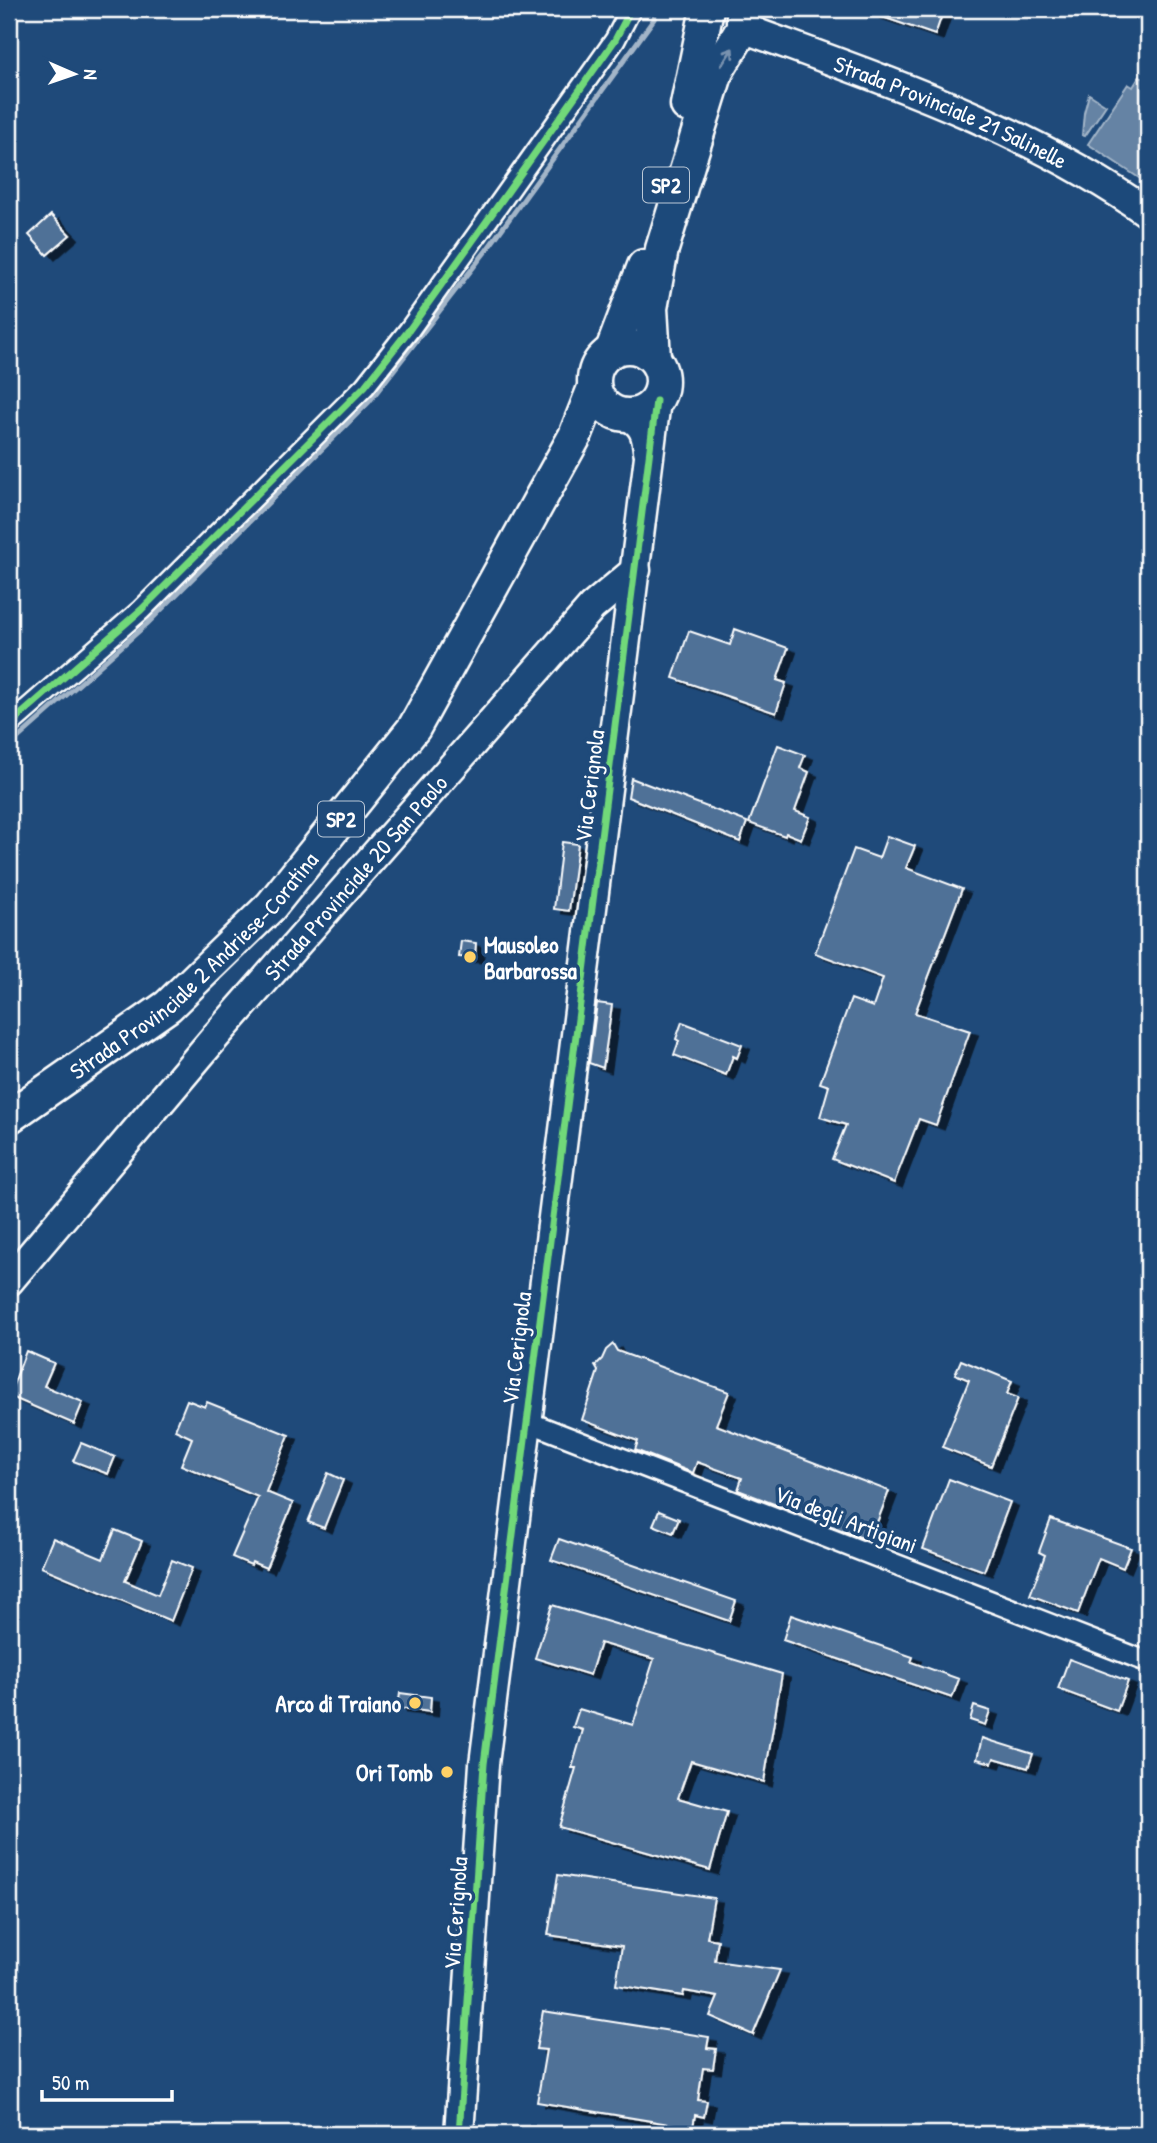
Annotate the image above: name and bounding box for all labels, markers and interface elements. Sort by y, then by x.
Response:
north arrow [38,38,108,108]
street label: Strada Provinciale 21 Salinelle [830,47,1073,175]
one-way arrow [719,48,734,67]
text: N [78,69,104,80]
road number: SP2 [643,168,689,202]
street label: Via Cerignola [567,728,611,844]
street label: Strada Provinciale 20 San Paolo [257,768,454,987]
road number: SP2 [318,802,364,836]
street label: Strada Provinciale 2 Andriese-Coratina [63,845,324,1086]
place label: Mausoleo Barbarossa [484,929,577,986]
marker: Mausoleo Barbarossa [462,949,478,965]
street label: Via Cerignola [494,1290,538,1406]
street label: Via degli Artigiani [770,1478,922,1560]
place label: Arco di Traiano [276,1688,402,1719]
marker: Arco di Traiano [407,1695,423,1711]
place label: Ori Tomb [356,1757,433,1788]
marker: Ori Tomb [439,1764,455,1780]
street label: Via Cerignola [436,1855,474,1971]
scale bar [42,2059,172,2103]
text: 50 m [52,2068,89,2097]

